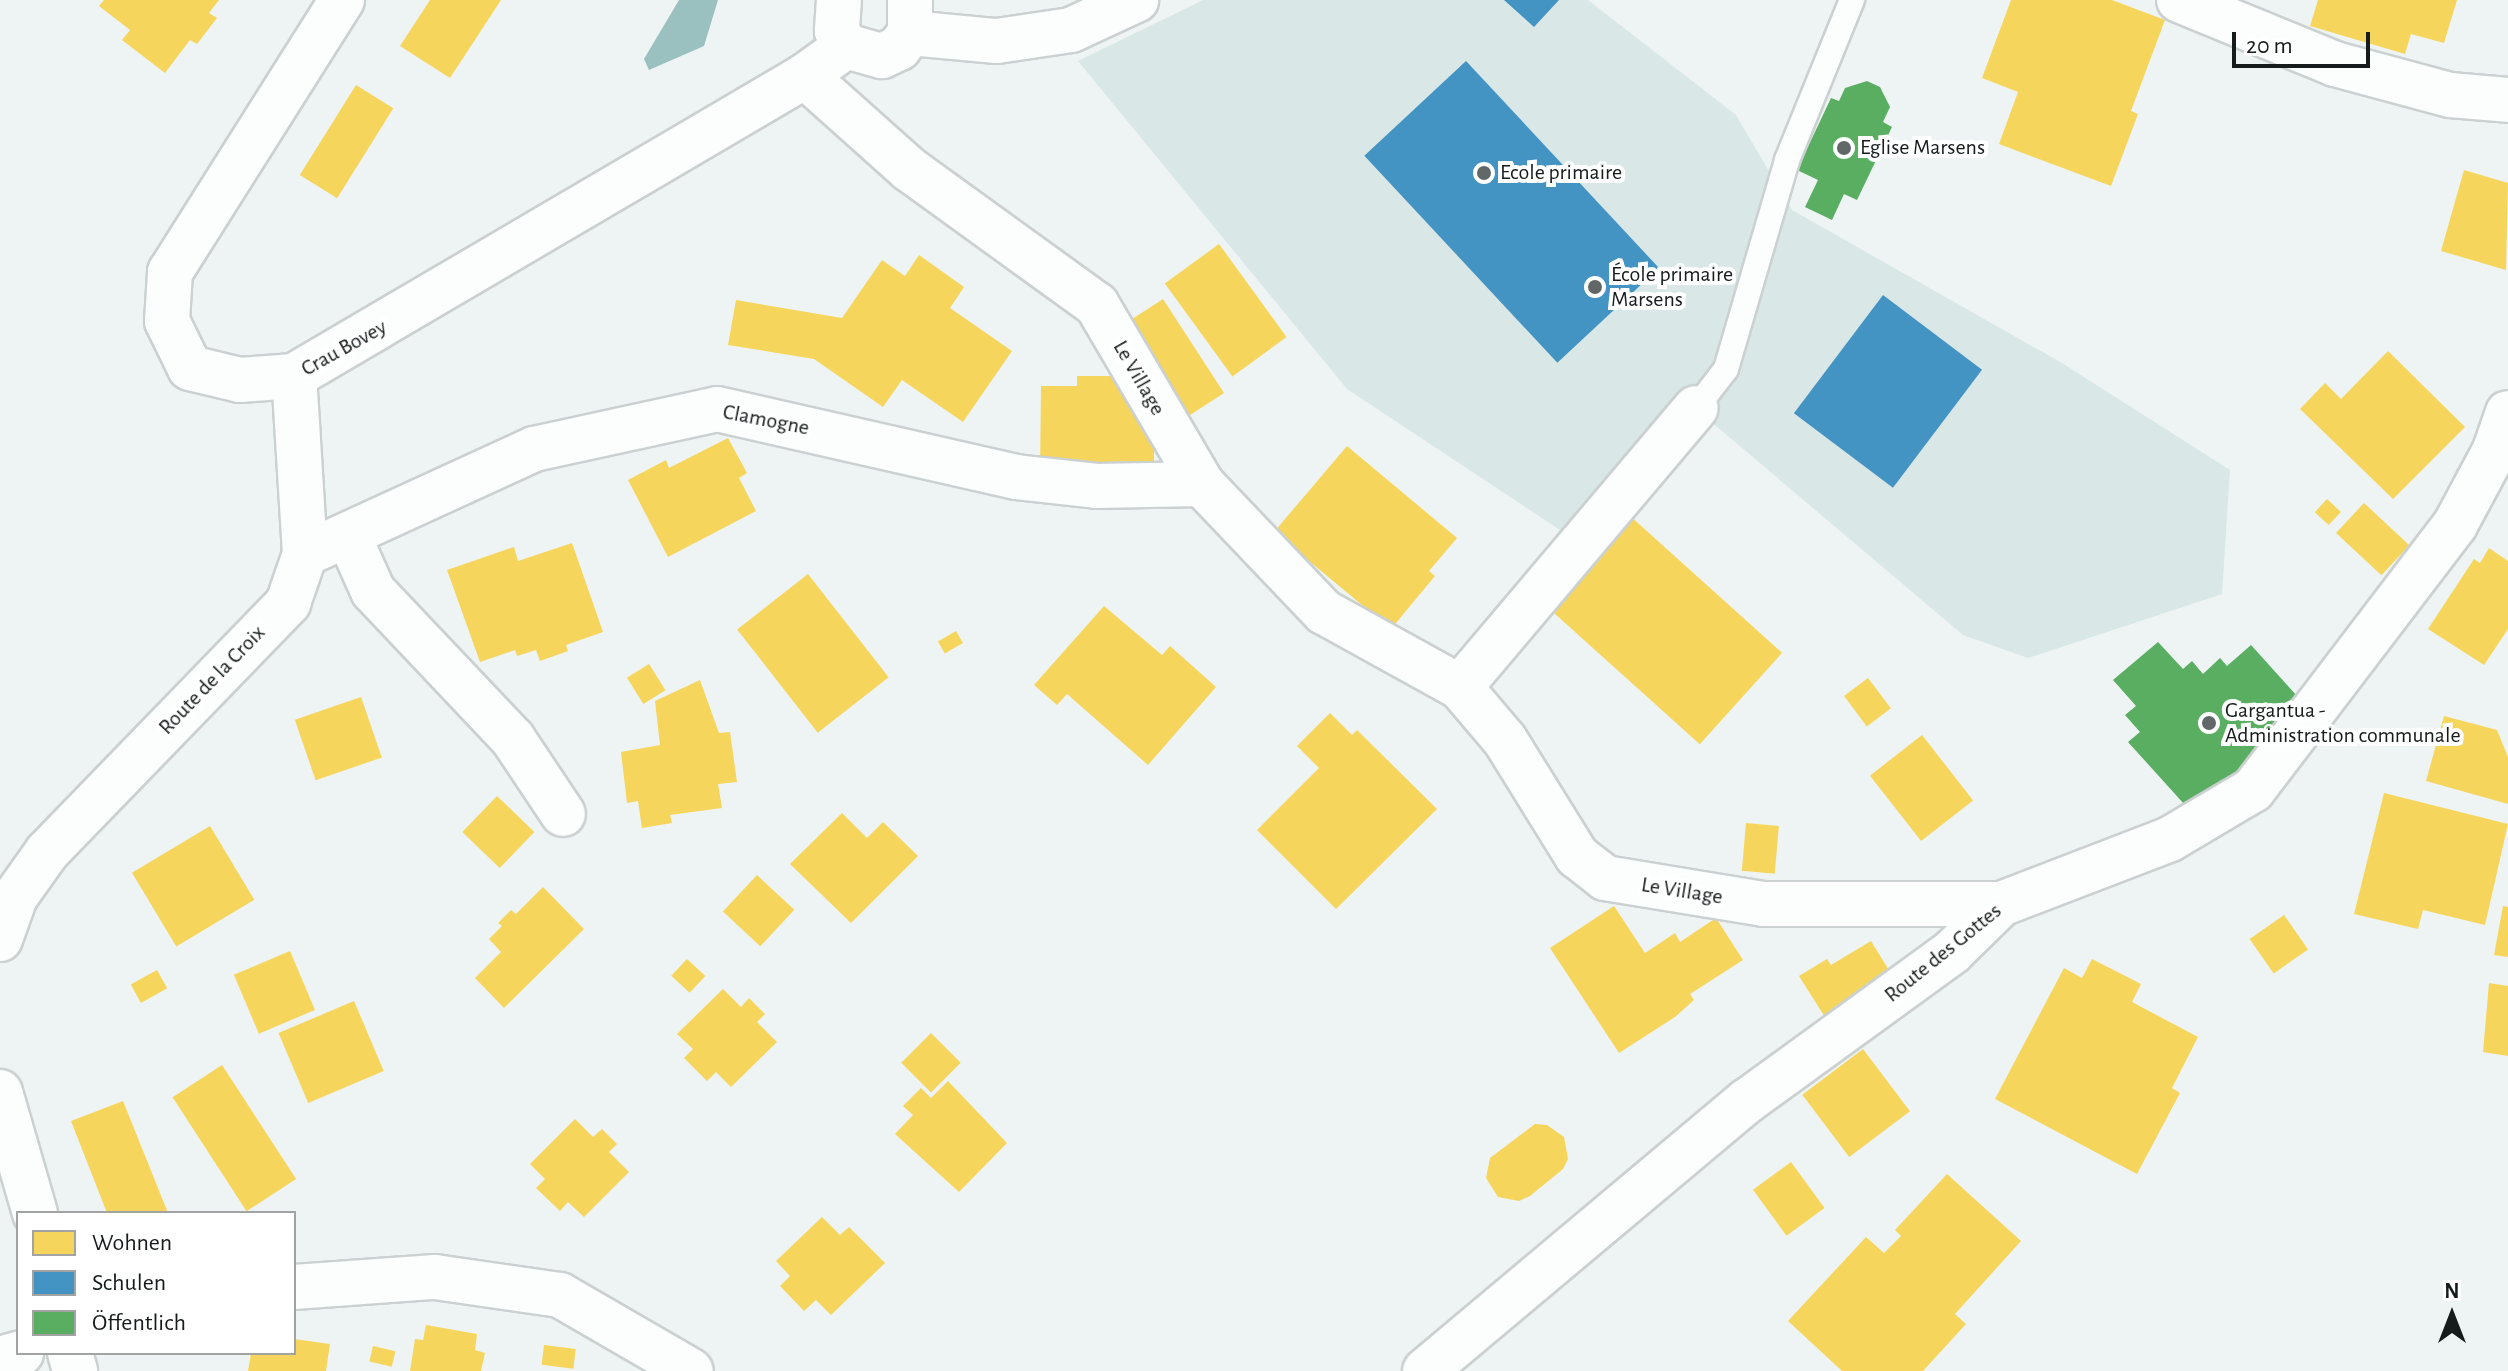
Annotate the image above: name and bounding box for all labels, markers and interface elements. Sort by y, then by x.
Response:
scale bar [2236,16,2374,66]
text: 20 m [2246,34,2293,58]
place label: Eglise Marsens [1860,135,1985,161]
marker: Eglise Marsens [1835,139,1853,157]
place label: Ecole primaire [1500,160,1622,186]
marker: Ecole primaire [1475,164,1493,182]
place label: École primaire Marsens [1611,261,1733,312]
marker: École primaire Marsens [1586,278,1604,296]
street label: Crau Bovey [297,314,391,382]
street label: Le Village [1107,336,1171,420]
street label: Clamogne [721,399,811,441]
street label: Route de la Croix [153,620,271,740]
place label: Gargantua - Administration communale [2225,697,2461,748]
marker: Gargantua - Administration communale [2200,714,2218,732]
street label: Le Village [1639,872,1725,910]
street label: Route des Gottes [1879,898,2007,1008]
legend [16,1211,296,1355]
text: Wohnen [92,1231,172,1255]
text: Schulen [92,1271,166,1295]
north arrow [2412,1275,2492,1355]
text: N [2444,1280,2460,1302]
text: Öffentlich [92,1311,186,1335]

